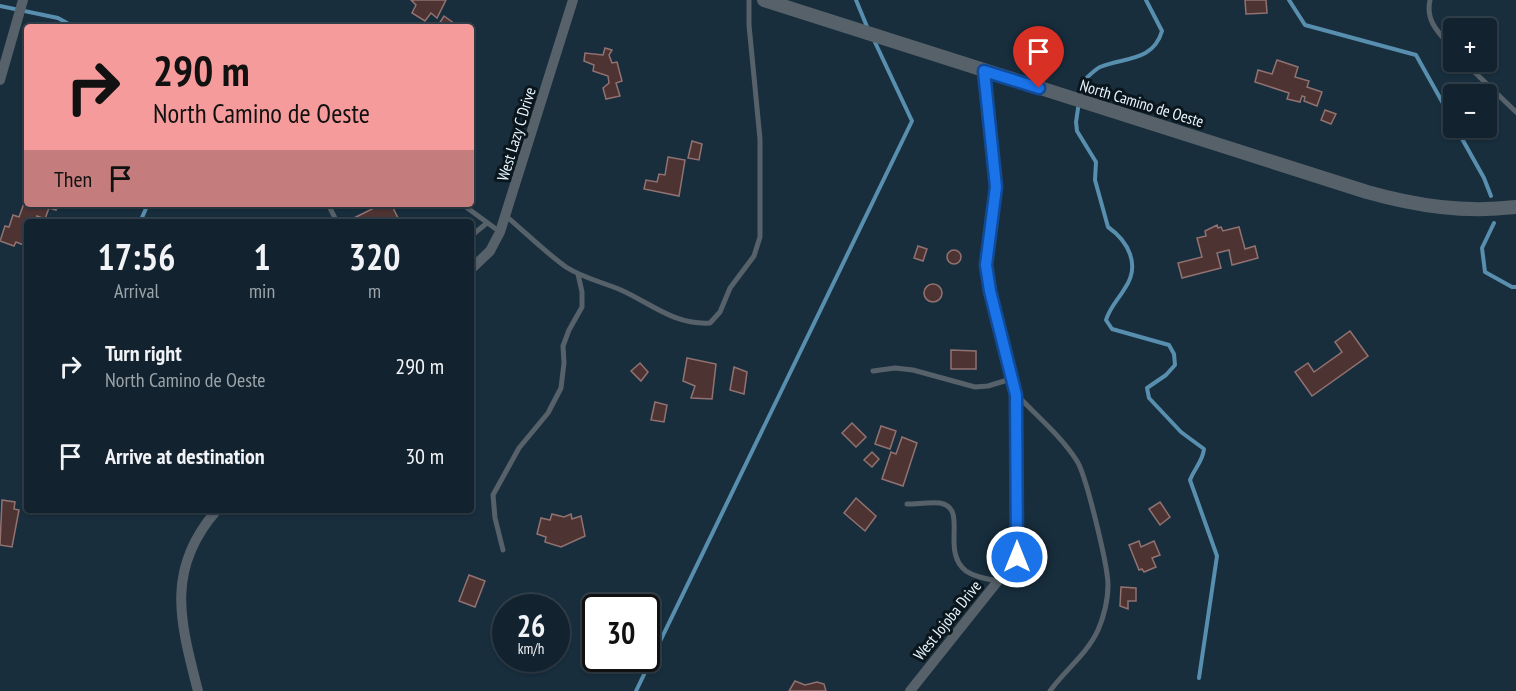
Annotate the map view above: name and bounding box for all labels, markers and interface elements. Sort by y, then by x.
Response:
map controls [1443,18,1497,138]
button: + [1443,18,1497,72]
pin [1013,26,1064,88]
icon: arrive [1022,35,1055,68]
text: 290 m [153,43,250,98]
icon: right [54,48,132,126]
street label: North Camino de Oeste [1078,75,1206,131]
button: − [1443,84,1497,138]
street label: West Lazy C Drive [492,85,540,183]
text: North Camino de Oeste [153,96,370,130]
icon: arrive [104,162,137,195]
text: Then [54,165,92,193]
text: 17:56 [98,233,175,280]
text: 1 [253,233,271,280]
text: 320 [349,233,400,280]
text: Arrival [114,278,159,304]
text: min [249,278,275,304]
text: m [368,278,381,304]
text: Turn right [105,339,182,367]
icon: right [54,350,87,383]
text: 290 m [395,352,444,380]
text: North Camino de Oeste [105,367,266,393]
icon: arrive [54,440,87,473]
text: Arrive at destination [105,442,265,470]
text: 30 m [405,442,444,470]
position arrow [985,525,1049,589]
street label: West Jojoba Drive [909,576,985,664]
speed limit sign: 30 [582,594,660,672]
text: 26 [517,606,545,645]
text: km/h [518,639,544,658]

